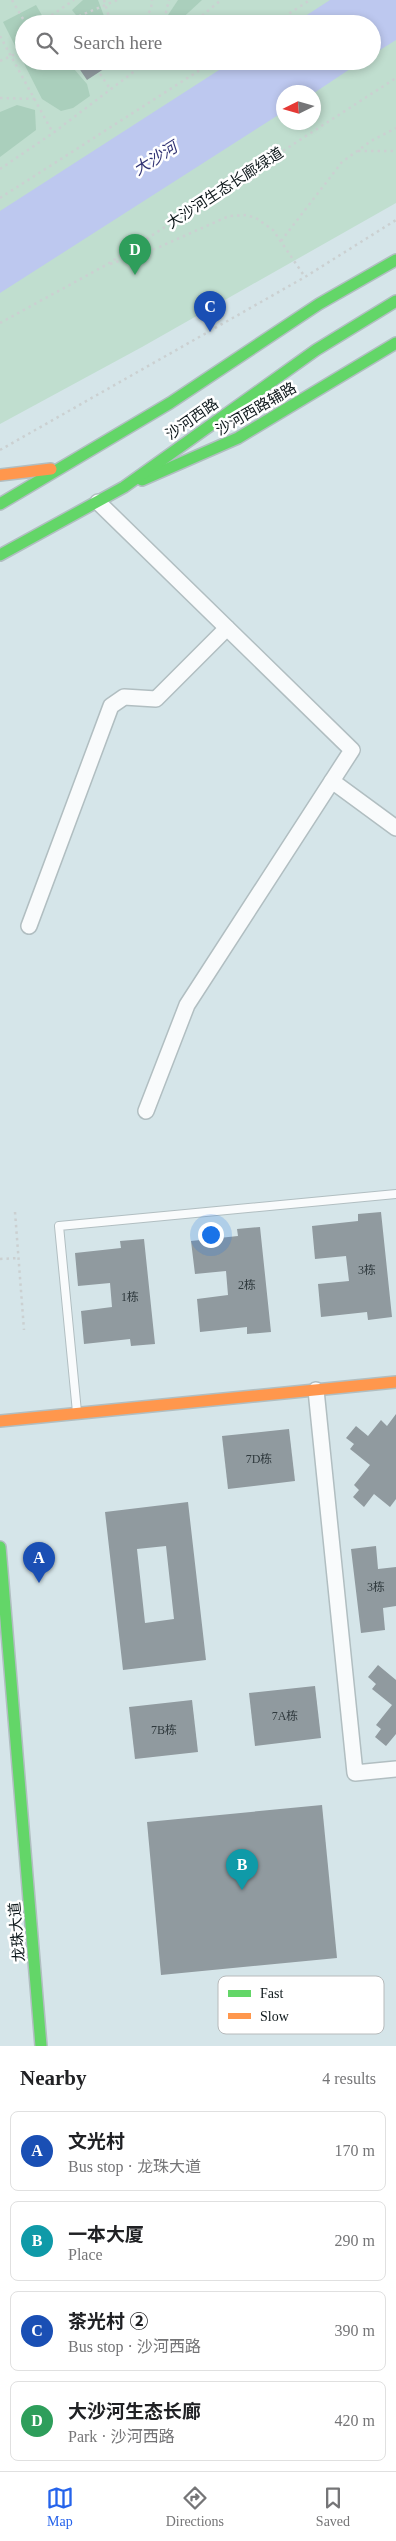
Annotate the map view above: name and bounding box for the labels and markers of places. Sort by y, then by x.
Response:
pin: D [119,234,151,275]
pin: C [194,291,226,332]
pin: A [23,1542,55,1583]
pin: B [226,1849,258,1890]

